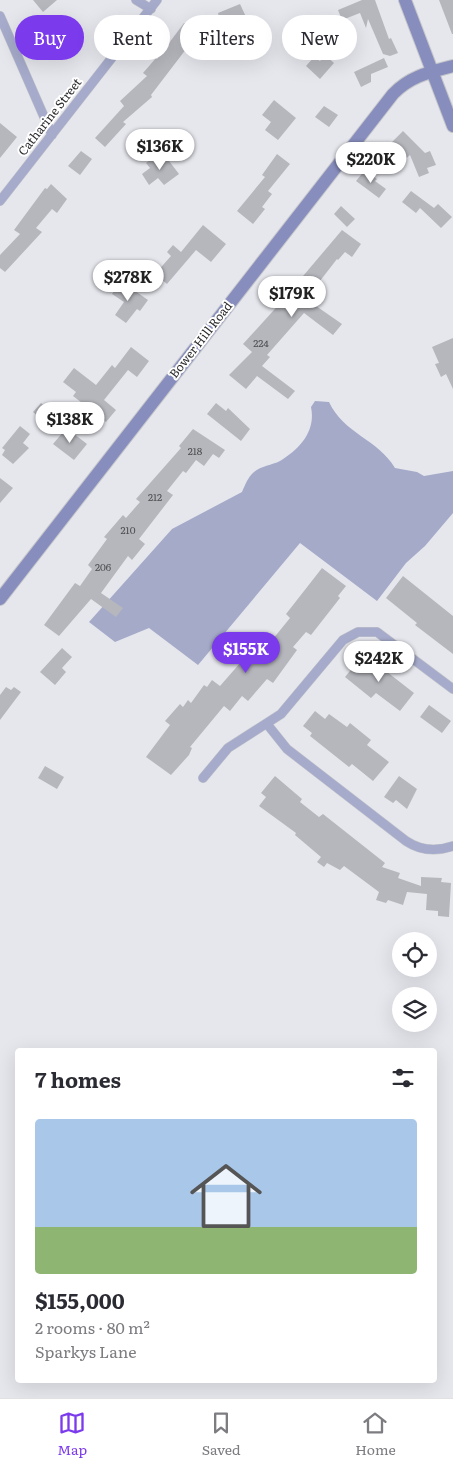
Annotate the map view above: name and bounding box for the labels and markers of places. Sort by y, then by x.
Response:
pin: $136K [125,128,195,171]
pin: $220K [336,142,406,184]
pin: $278K [93,260,163,302]
pin: $179K [257,276,327,318]
pin: $138K [35,402,105,444]
pin: $155K [211,632,281,674]
pin: $242K [344,640,414,683]

